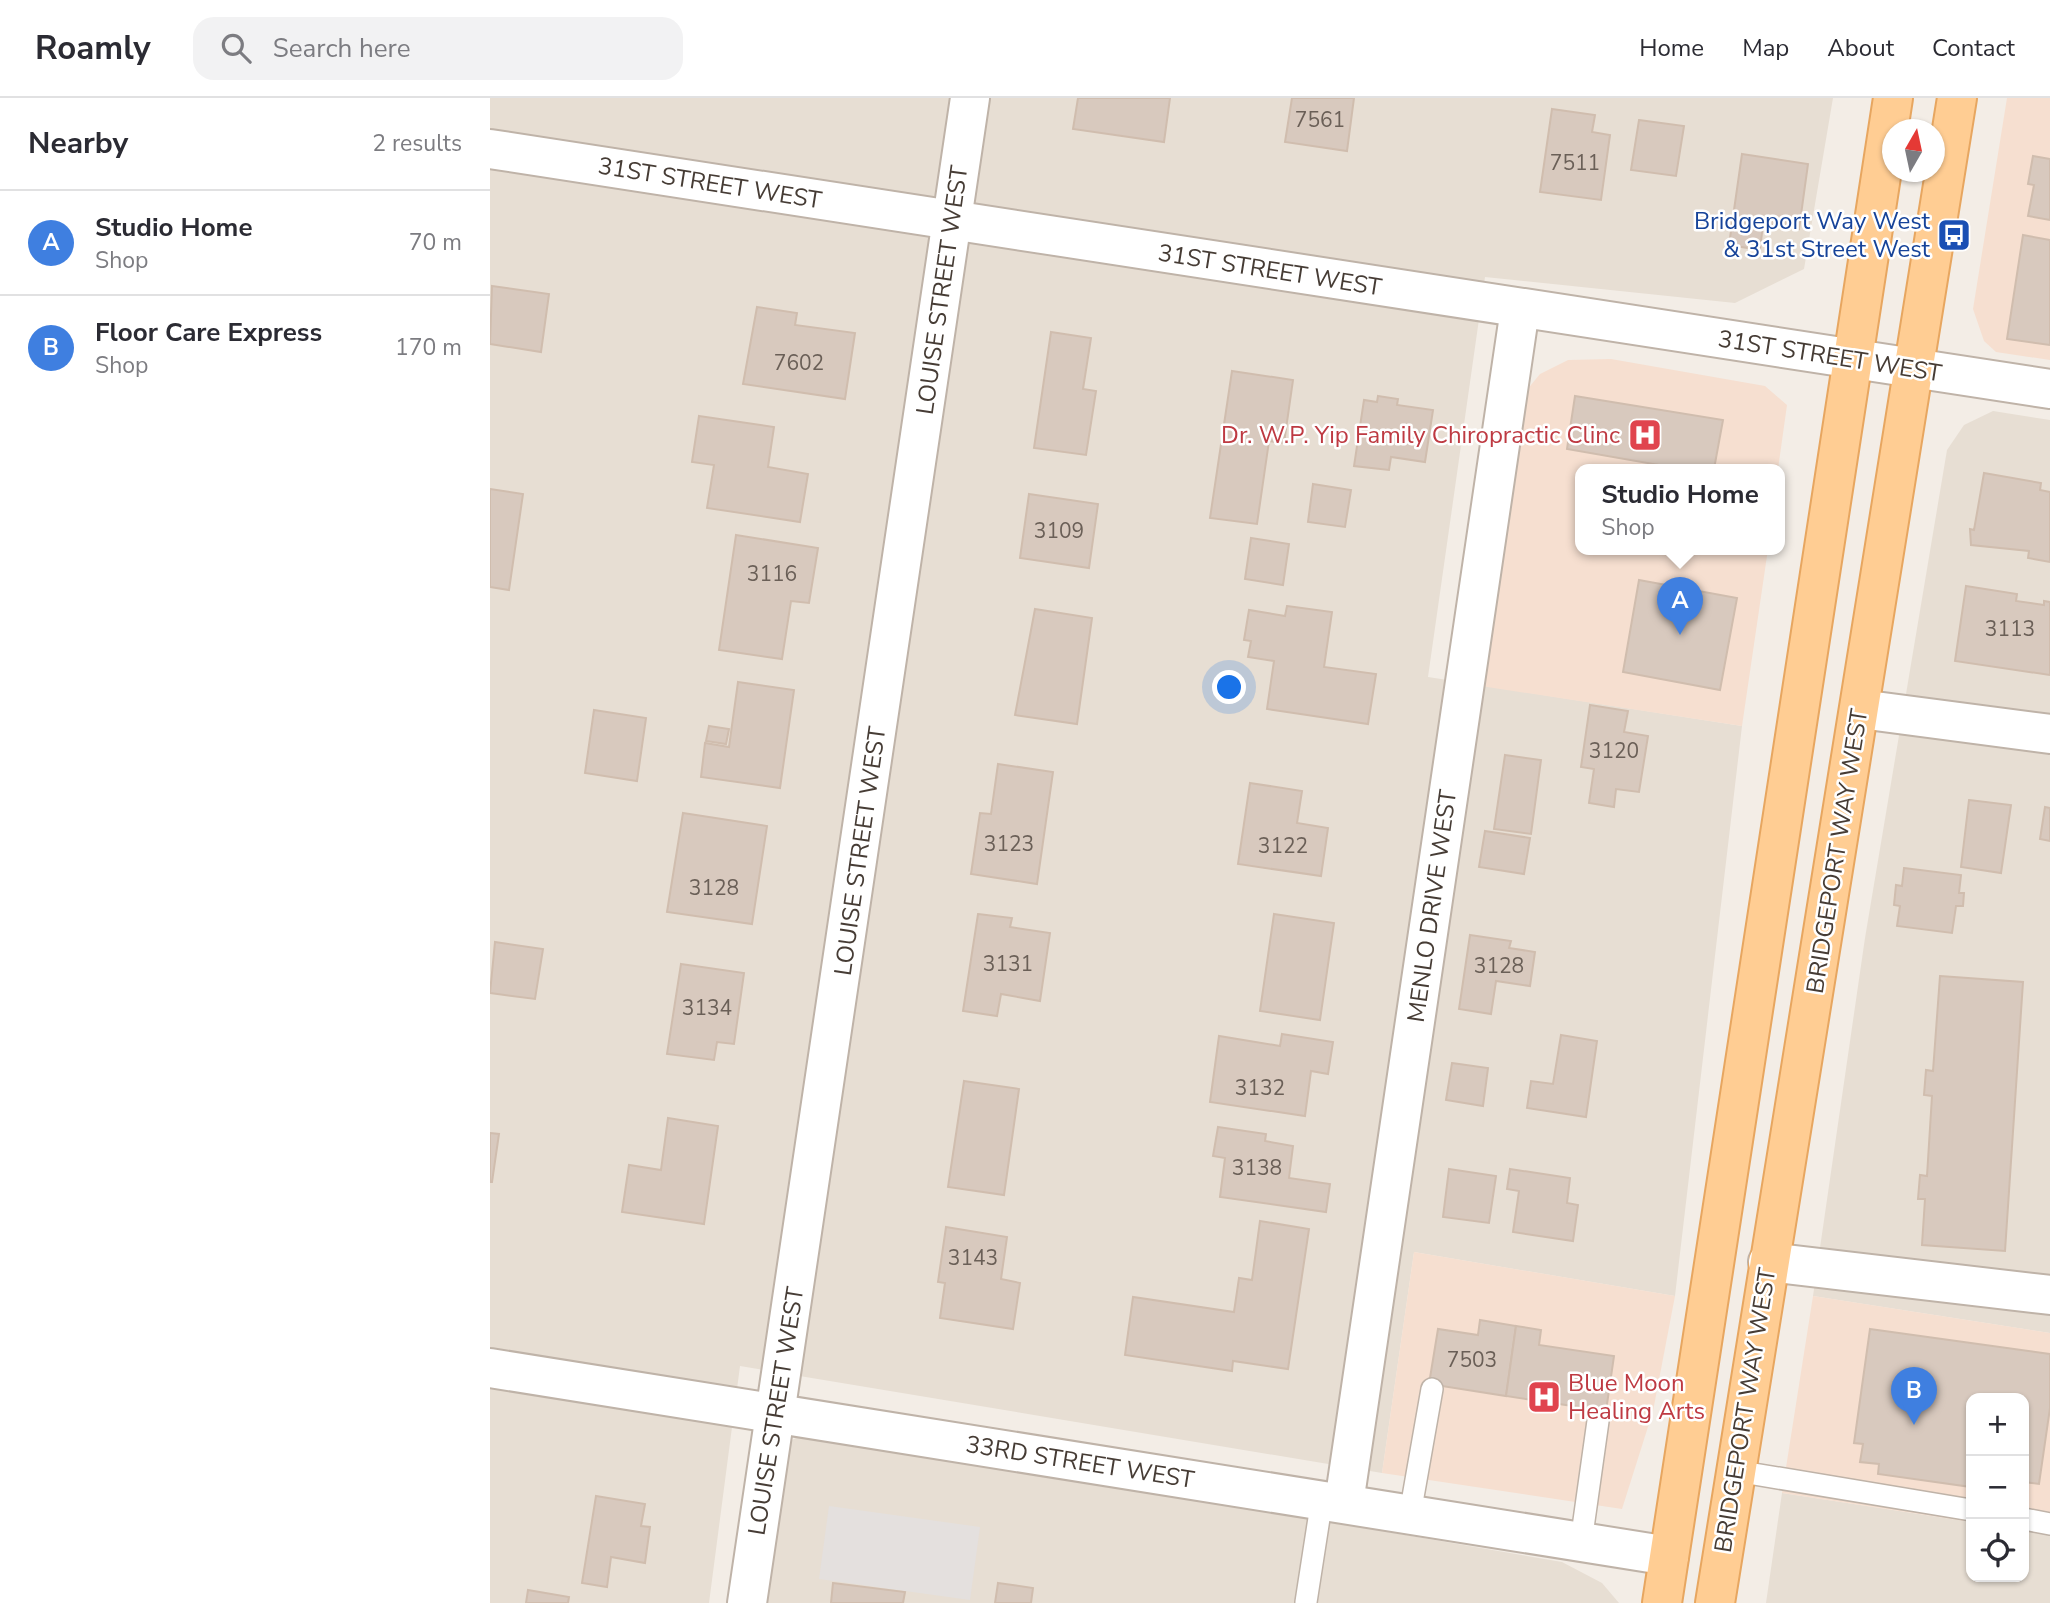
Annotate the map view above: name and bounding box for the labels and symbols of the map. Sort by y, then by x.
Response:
house number: 7561 [1295,106,1345,134]
north arrow [1882,119,1945,182]
house number: 7511 [1550,149,1600,177]
street label: 31ST STREET WEST [596,150,825,217]
street label: LOUISE STREET WEST [909,163,975,417]
place label: Bridgeport Way West & 31st Street West [1694,205,1931,265]
bus stop icon: Bridgeport Way West & 31st Street West [1935,216,1973,254]
street label: 31ST STREET WEST [1156,237,1385,304]
street label: 31ST STREET WEST [1716,323,1945,390]
house number: 7602 [774,349,824,377]
hospital icon: Dr. W.P. Yip Family Chiropractic Clinc [1626,416,1664,454]
place label: Dr. W.P. Yip Family Chiropractic Clinc [1221,419,1620,451]
house number: 3109 [1034,517,1084,545]
house number: 3116 [747,560,797,588]
pin: A [1657,577,1703,635]
house number: 3113 [1985,615,2035,643]
your location [1212,670,1246,704]
street label: BRIDGEPORT WAY WEST [1799,706,1875,996]
street label: LOUISE STREET WEST [827,724,893,978]
house number: 3120 [1589,737,1639,765]
street label: MENLO DRIVE WEST [1400,787,1464,1024]
house number: 3123 [984,830,1034,858]
house number: 3122 [1258,832,1308,860]
house number: 3128 [689,874,739,902]
house number: 3131 [983,950,1033,978]
house number: 3128 [1474,952,1524,980]
house number: 3134 [682,994,732,1022]
house number: 3132 [1235,1074,1285,1102]
house number: 3138 [1232,1154,1282,1182]
house number: 3143 [948,1244,998,1272]
street label: BRIDGEPORT WAY WEST [1707,1265,1783,1555]
street label: LOUISE STREET WEST [741,1284,812,1538]
house number: 7503 [1447,1346,1497,1374]
place label: Blue Moon Healing Arts [1568,1367,1705,1427]
pin: B [1891,1367,1937,1425]
hospital icon: Blue Moon Healing Arts [1525,1378,1563,1416]
street label: 33RD STREET WEST [963,1428,1197,1496]

